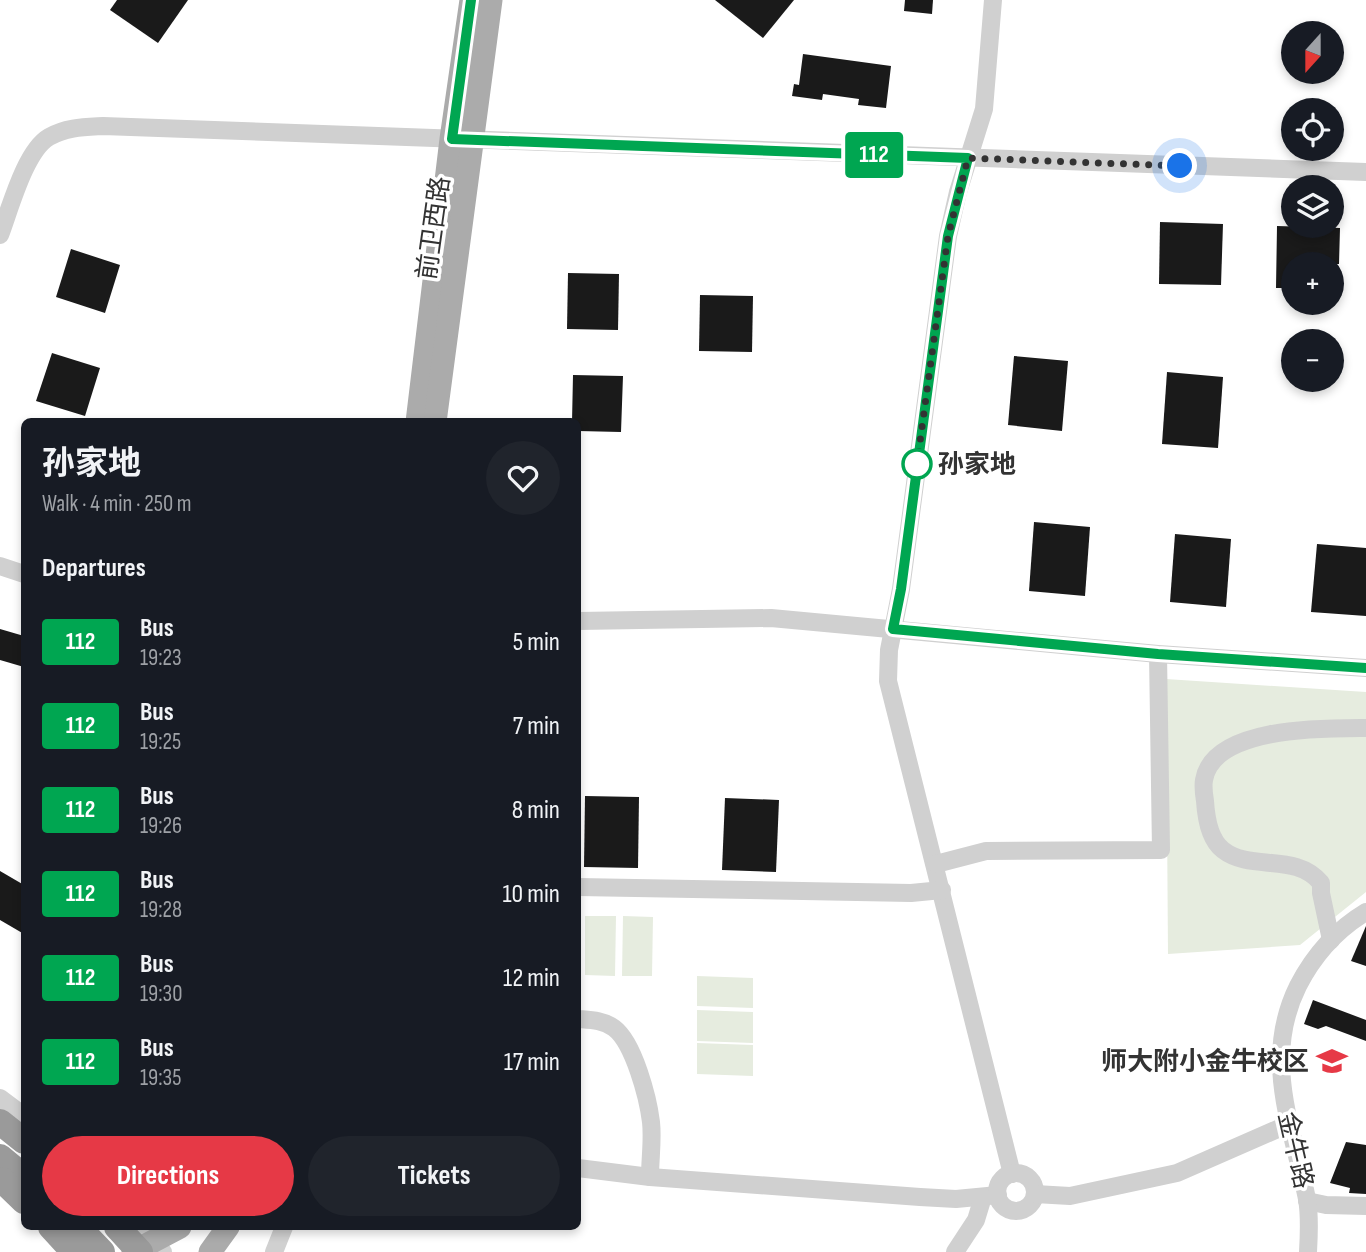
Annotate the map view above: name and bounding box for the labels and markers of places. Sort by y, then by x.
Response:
marker: 孙家地 [902,449,932,479]
place label: 孙家地 [938,450,1016,481]
school or university icon: 师大附小金牛校区 [1315,1044,1349,1078]
place label: 师大附小金牛校区 [1101,1047,1309,1078]

